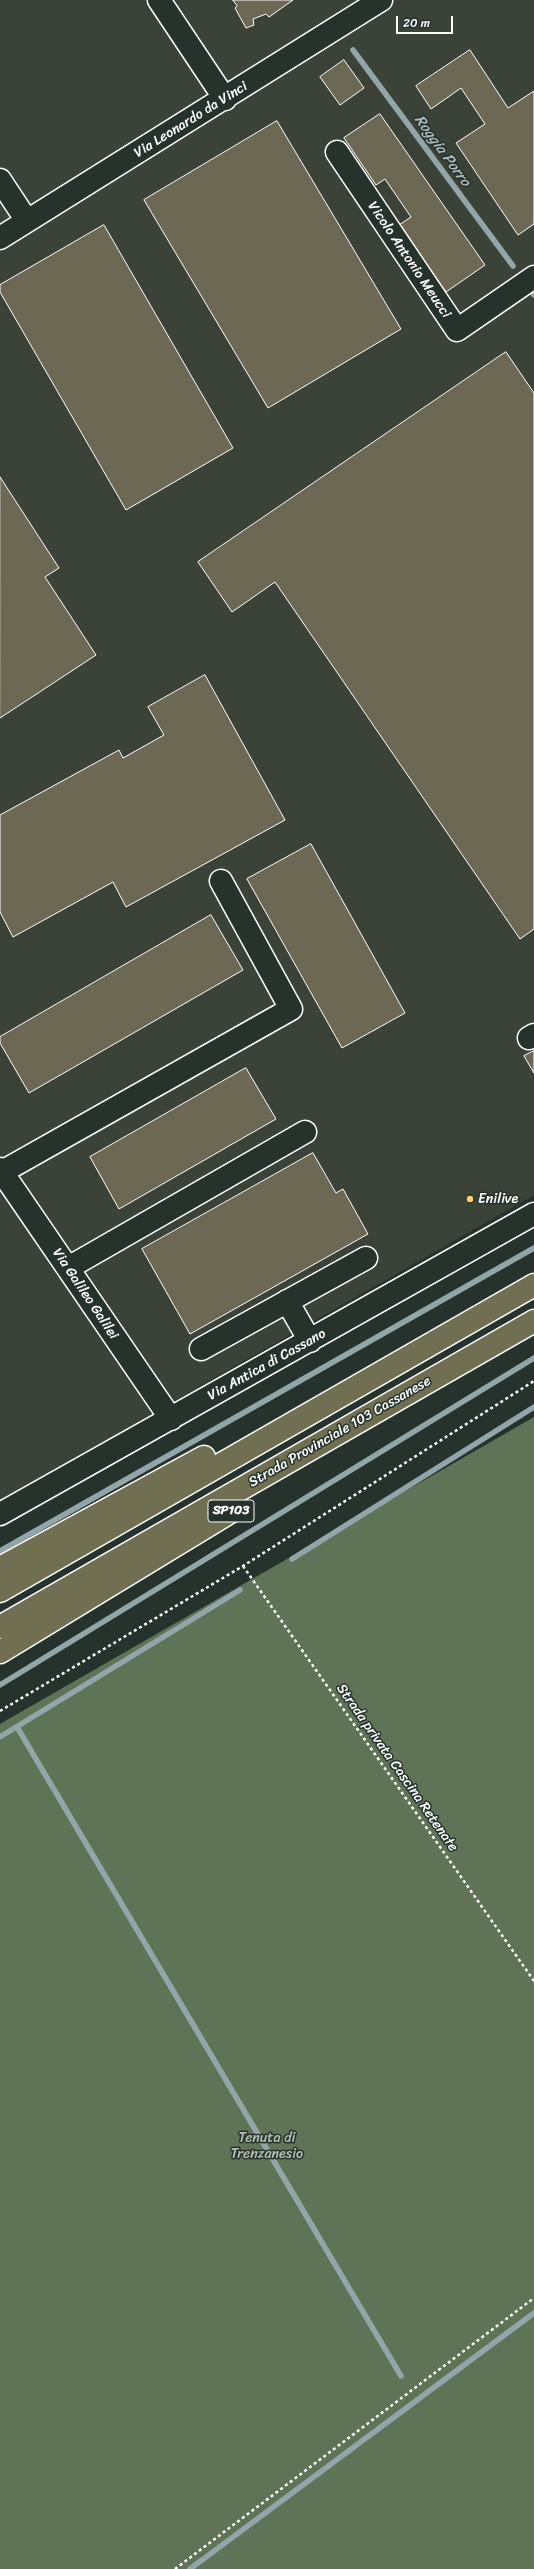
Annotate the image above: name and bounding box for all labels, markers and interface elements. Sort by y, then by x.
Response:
scale bar [398,8,455,34]
text: 20 m [403,12,430,34]
street label: Via Leonardo da Vinci [131,78,251,162]
water label: Roggia Porro [410,112,474,190]
street label: Vicolo Antonio Meucci [364,199,454,321]
place label: Enilive [478,1191,518,1207]
marker: Enilive [465,1194,475,1204]
street label: Via Galileo Galilei [48,1245,122,1343]
street label: Via Antica di Cassano [205,1326,329,1404]
street label: Strada Provinciale 103 Cassanese [246,1373,434,1491]
road number: SP103 [208,1500,254,1522]
street label: Strada privata Cascina Retenate [333,1681,461,1855]
park label: Tenuta di Trenzanesio [231,2130,303,2162]

